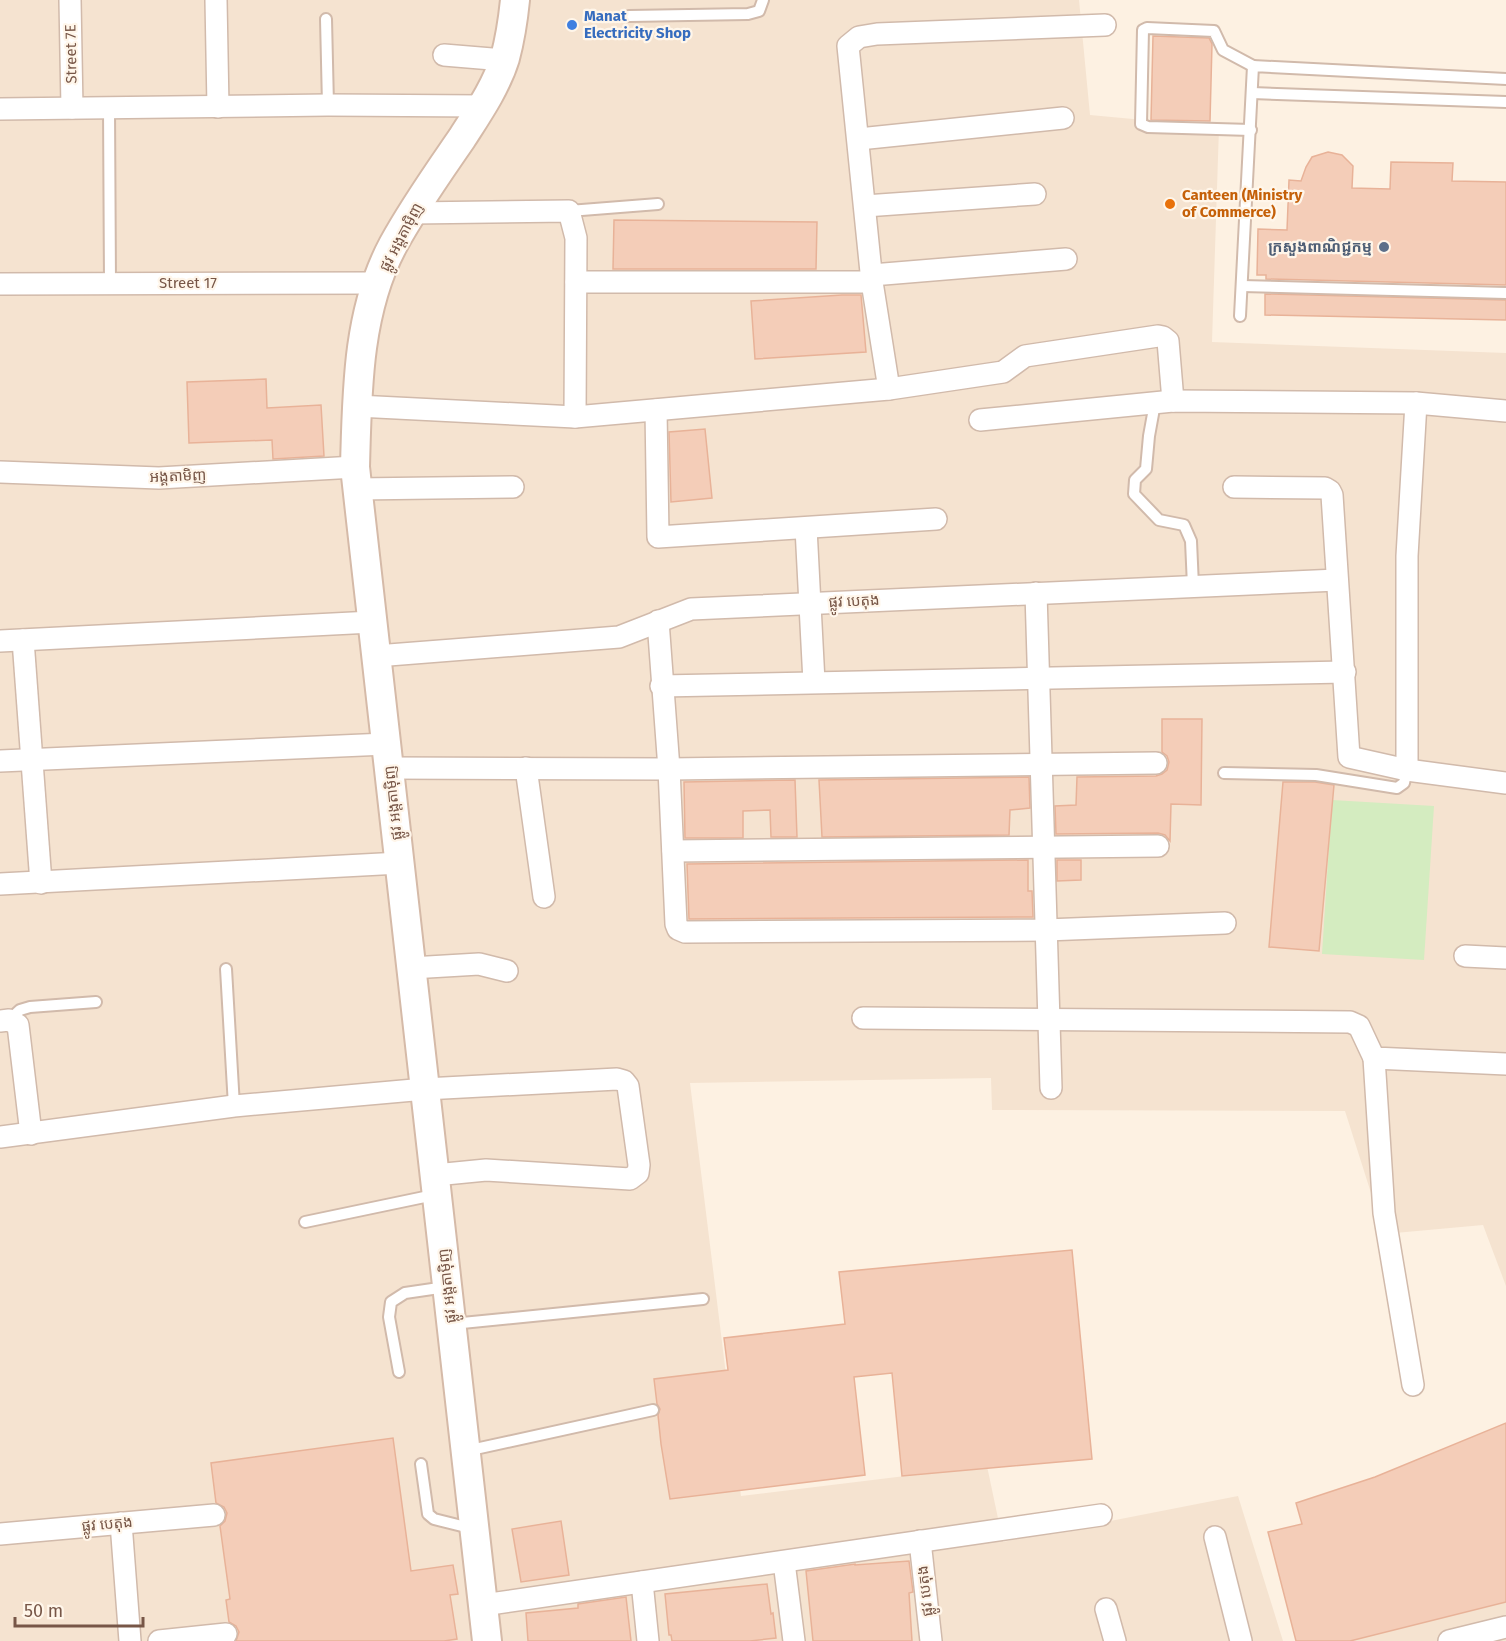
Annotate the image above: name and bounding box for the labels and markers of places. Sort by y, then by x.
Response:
place label: Manat Electricity Shop [584,7,691,42]
marker: Manat Electricity Shop [565,18,579,32]
place label: Canteen (Ministry of Commerce) [1182,186,1302,221]
marker: Canteen (Ministry of Commerce) [1163,197,1177,211]
place label: ក្រសួងពាណិជ្ជកម្ម [1268,237,1372,256]
marker: ក្រសួងពាណិជ្ជកម្ម [1377,240,1391,254]

